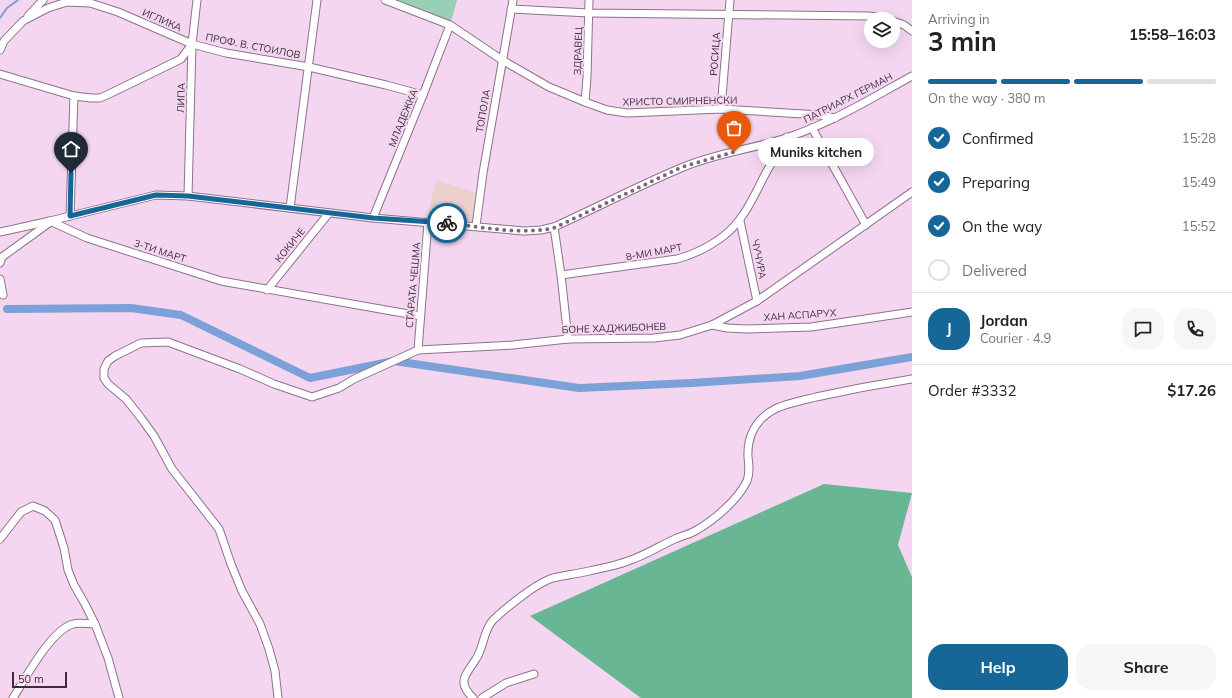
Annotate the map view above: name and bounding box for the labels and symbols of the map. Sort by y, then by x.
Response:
street label: ИГЛИКА [140,6,184,34]
street label: ЗДРАВЕЦ [571,27,585,75]
street label: ПРОФ. В. СТОИЛОВ [204,30,302,62]
street label: РОСИЦА [707,31,723,76]
street label: ПАТРИАРХ ГЕРМАН [801,70,895,126]
street label: ЛИПА [174,82,188,113]
street label: МЛАДЕЖКА [386,87,421,149]
street label: ТОПОЛА [473,88,493,134]
street label: ХРИСТО СМИРНЕНСКИ [623,94,737,108]
pin [717,111,751,152]
pin [54,132,88,173]
callout: Muniks kitchen [758,138,874,166]
courier [427,203,467,243]
street label: КОКИЧЕ [272,225,308,265]
street label: 3-ТИ МАРТ [132,236,188,266]
street label: ЧУЧУРА [749,238,769,281]
street label: СТАРАТА ЧЕШМА [403,241,423,329]
street label: 8-МИ МАРТ [625,241,683,263]
street label: ХАН АСПАРУХ [763,306,837,324]
street label: БОНЕ ХАДЖИБОНЕВ [561,320,667,336]
scale bar [12,670,67,689]

